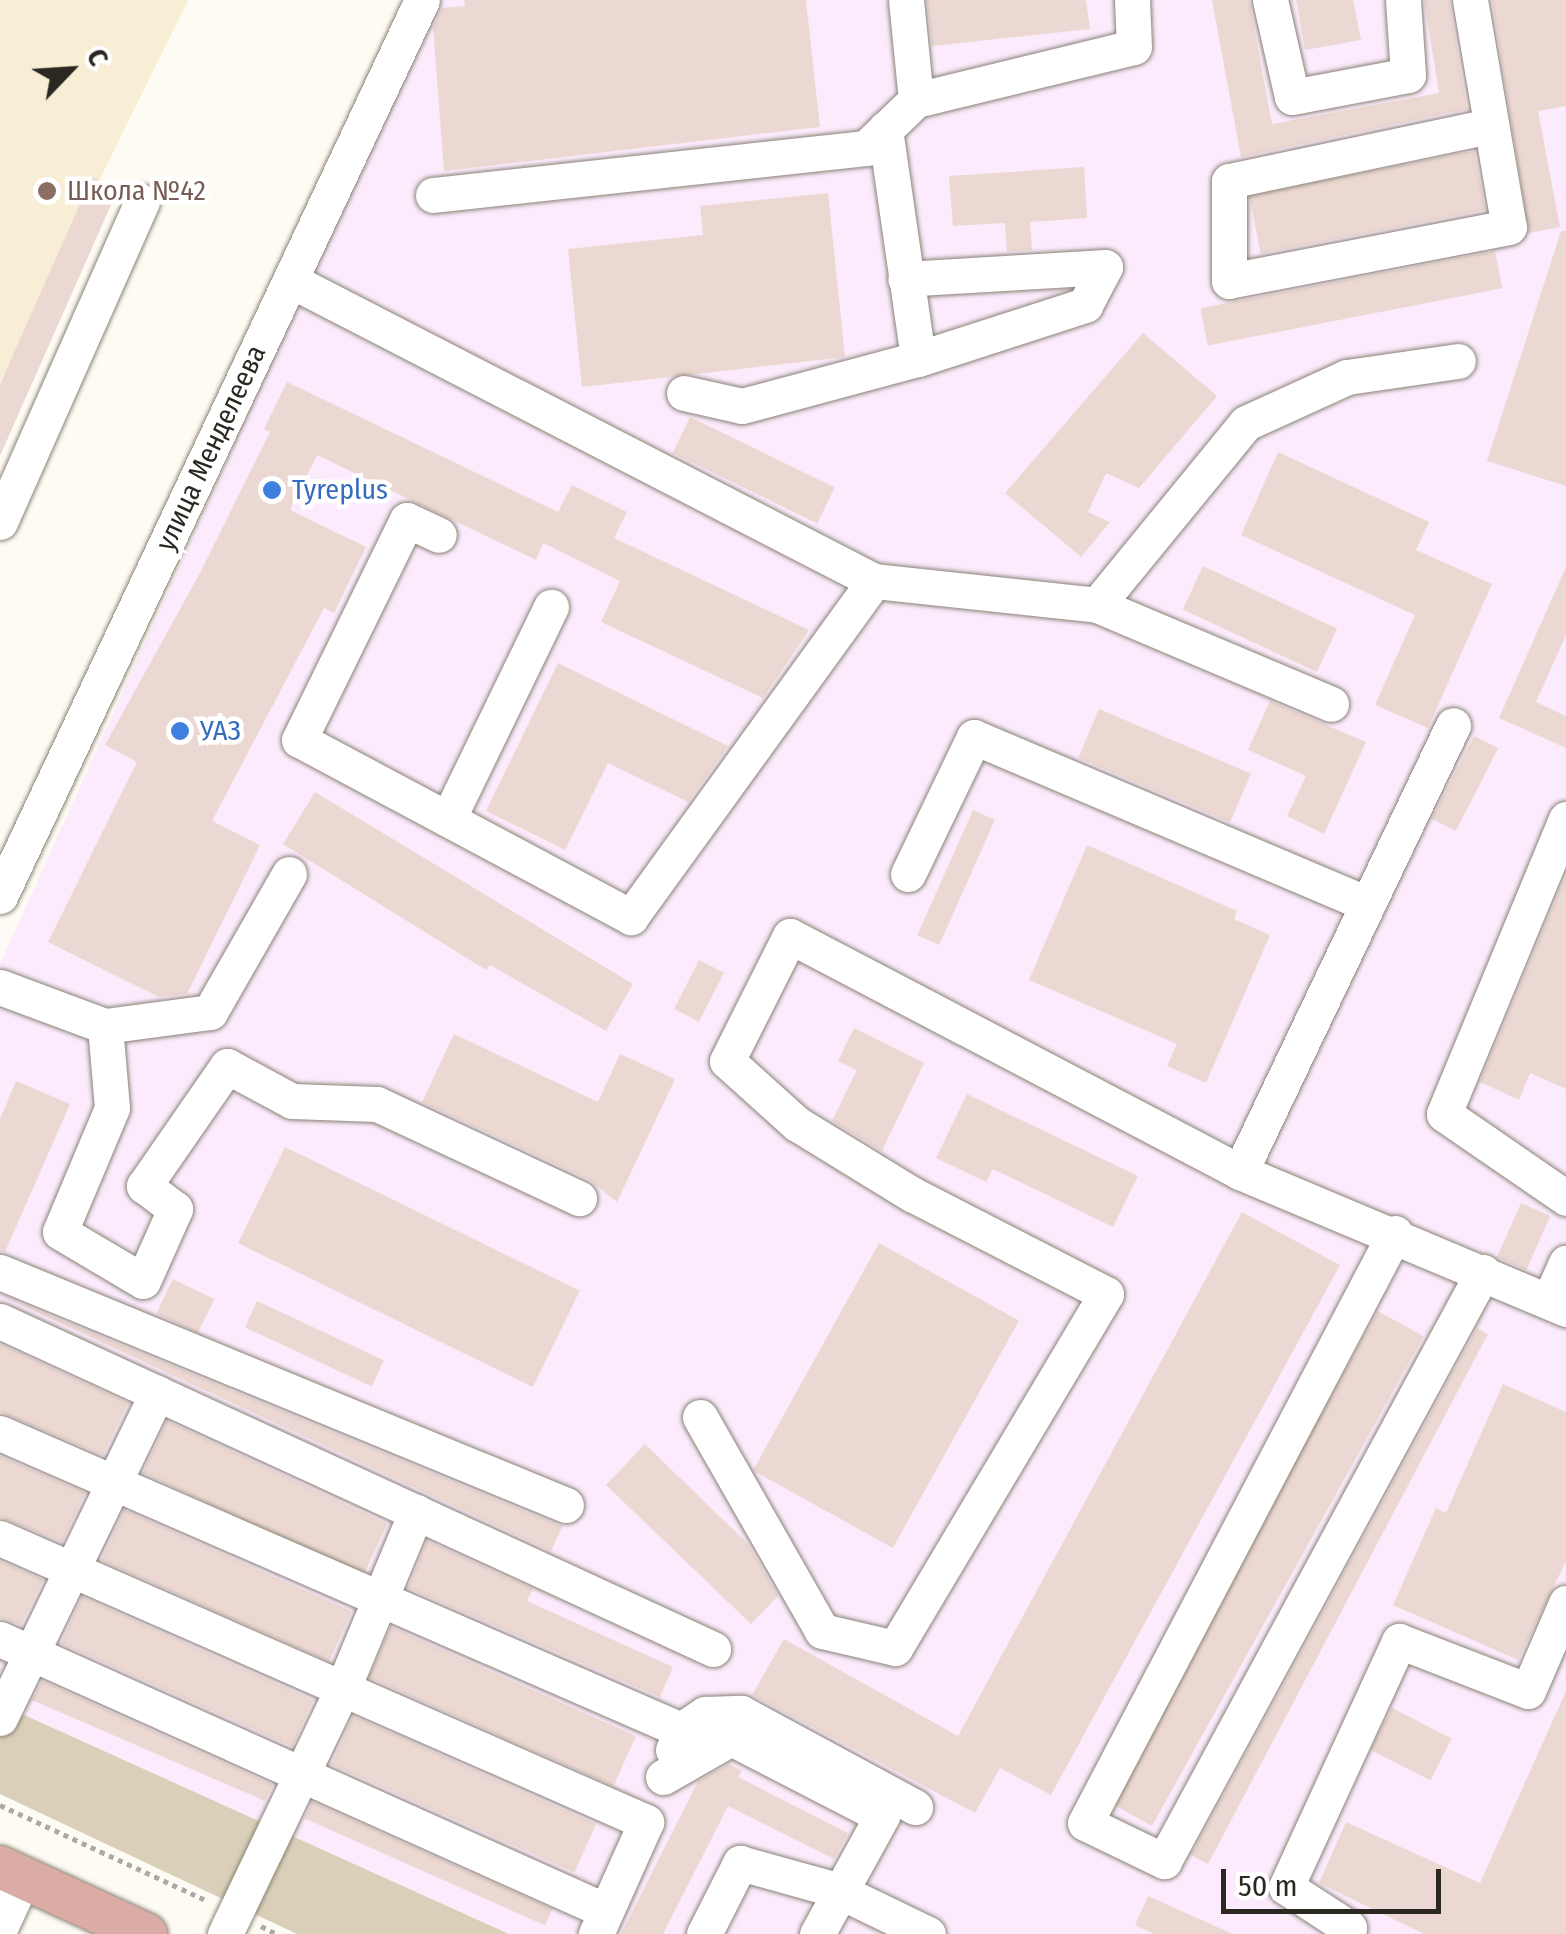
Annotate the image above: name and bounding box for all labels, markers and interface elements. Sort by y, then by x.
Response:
north arrow [20,20,120,120]
text: С [80,43,116,71]
place label: Школа №42 [67,174,206,208]
marker: Школа №42 [36,180,58,202]
street label: улица Менделеева [149,340,273,556]
place label: Tyreplus [292,473,388,507]
marker: Tyreplus [261,479,283,501]
place label: УАЗ [200,714,241,748]
marker: УАЗ [169,720,191,742]
scale bar [1226,1849,1446,1911]
text: 50 m [1238,1868,1298,1904]

